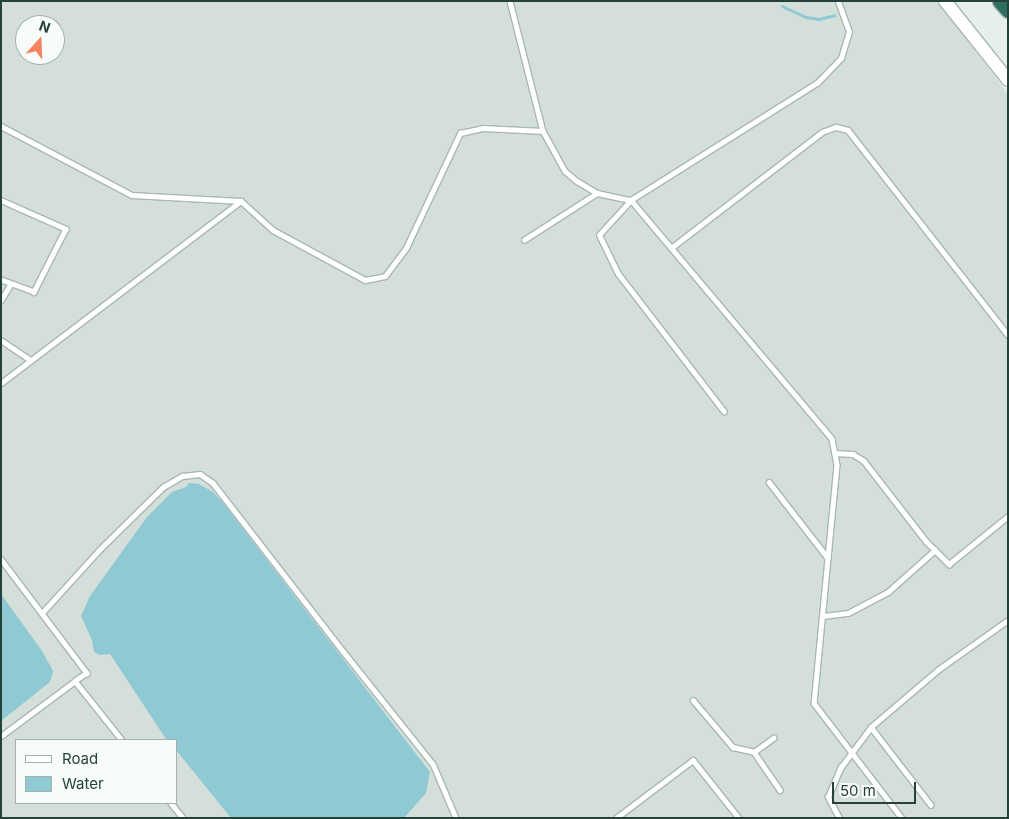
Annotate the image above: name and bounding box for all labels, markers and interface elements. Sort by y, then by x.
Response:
north arrow [15,15,65,65]
text: N [37,17,53,36]
legend [15,739,178,804]
text: Road [62,749,98,768]
scale bar [834,772,918,804]
text: Water [62,774,104,793]
text: 50 m [840,781,876,800]

